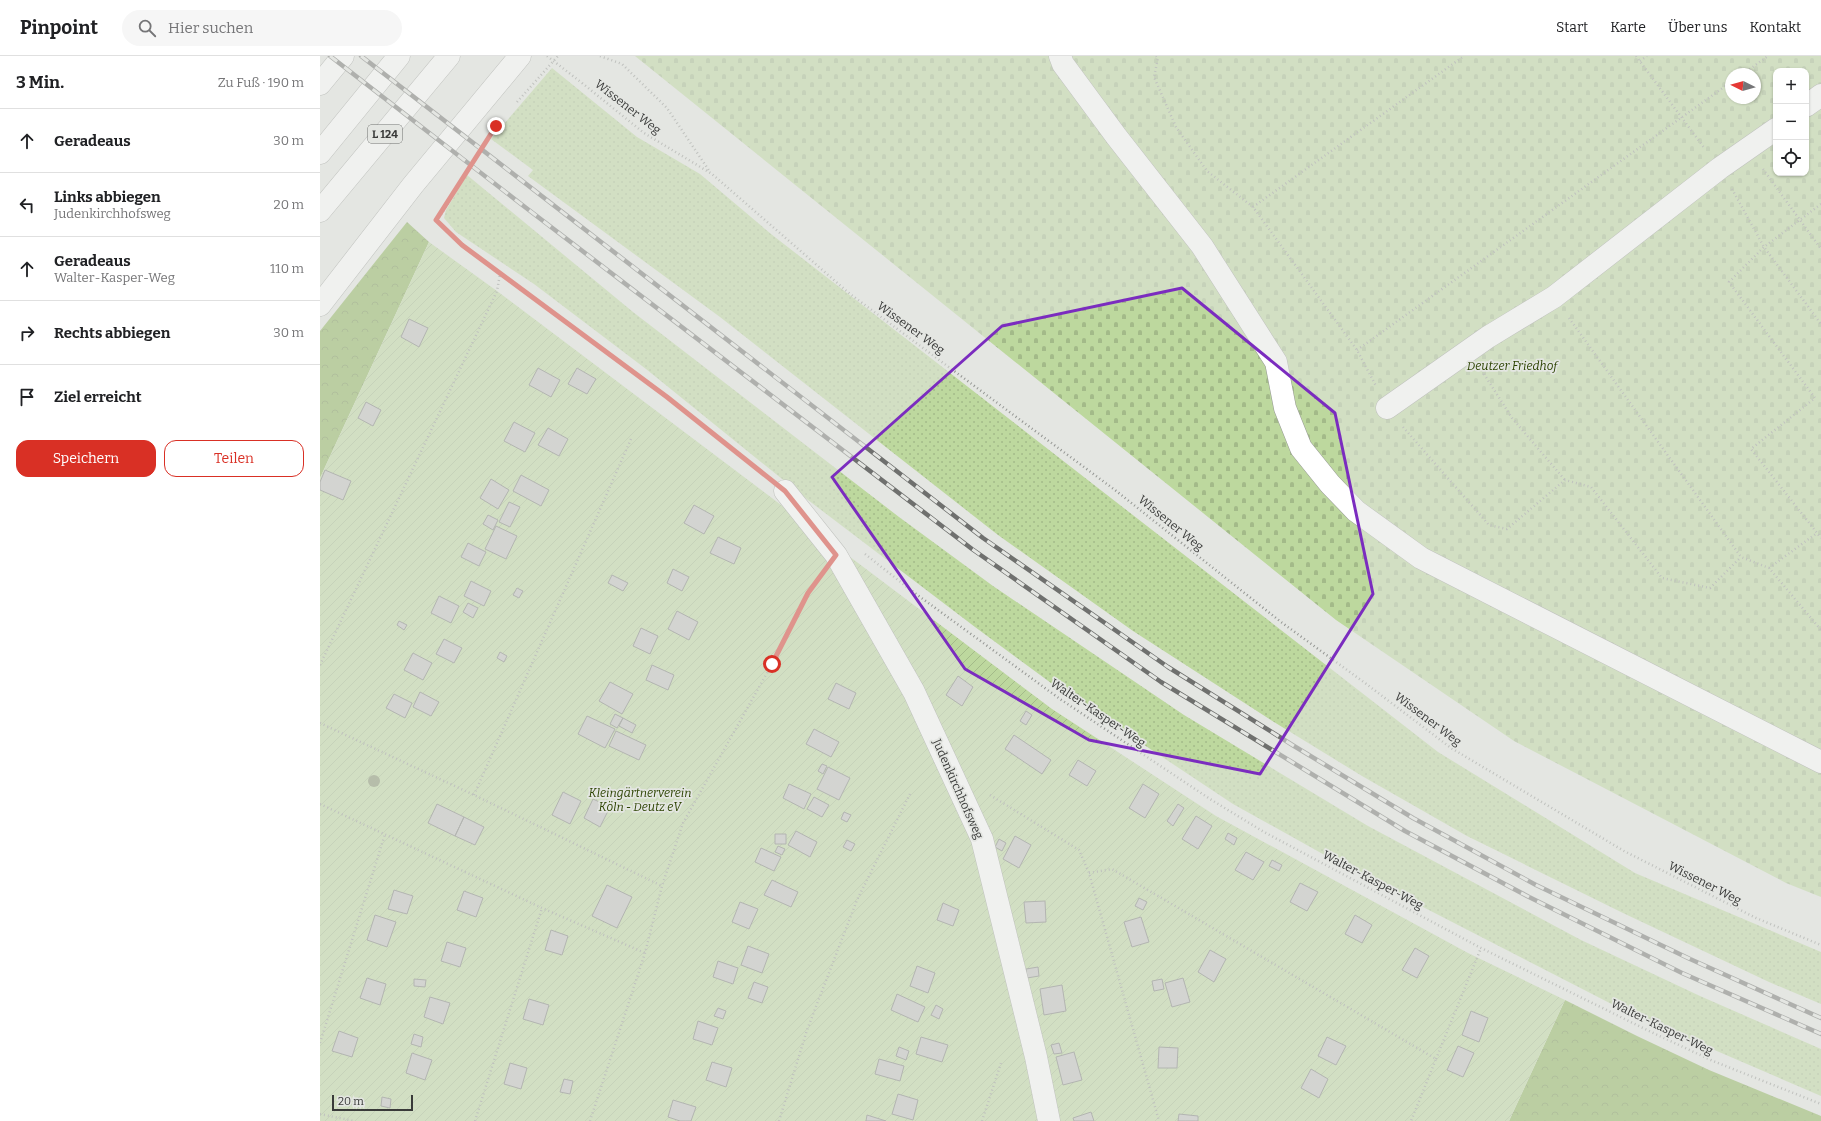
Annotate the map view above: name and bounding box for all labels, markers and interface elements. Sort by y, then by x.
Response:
search box [122,10,402,46]
text: Pinpoint [20,16,98,39]
icon: search [136,17,158,39]
text: Hier suchen [168,19,253,37]
text: Start [1556,19,1588,36]
text: Karte [1610,19,1646,36]
text: Über uns [1668,19,1727,36]
text: Kontakt [1749,19,1801,36]
north arrow [1725,68,1761,104]
map controls [1773,68,1809,176]
button: + [1773,68,1809,104]
text: 3 Min. [16,72,64,93]
text: Zu Fuß · 190 m [218,75,304,90]
street label: Wissener Weg [592,77,664,137]
button: − [1773,104,1809,140]
route end [487,117,505,135]
road number: L 124 [368,125,402,143]
icon: ahead [16,130,38,152]
text: Geradeaus [54,132,131,150]
text: 30 m [273,133,304,148]
button: locate [1773,140,1809,176]
text: Links abbiegen [54,188,161,206]
icon: left [16,194,38,216]
text: 20 m [274,197,304,212]
text: Judenkirchhofsweg [54,206,171,221]
text: Geradeaus [54,252,131,270]
icon: ahead [16,258,38,280]
text: 110 m [270,261,304,276]
text: Walter-Kasper-Weg [54,270,175,285]
street label: Wissener Weg [875,299,948,357]
icon: right [16,322,38,344]
text: Rechts abbiegen [54,324,170,342]
text: 30 m [273,325,304,340]
park label: Deutzer Friedhof [1467,359,1559,373]
icon: arrive [16,386,38,408]
text: Ziel erreicht [54,388,142,406]
button: Speichern [16,440,156,477]
button: Teilen [164,440,304,477]
street label: Wissener Weg [1136,492,1207,554]
route start [763,655,781,673]
street label: Walter-Kasper-Weg [1048,676,1148,750]
street label: Wissener Weg [1392,689,1464,749]
street label: Judenkirchhofsweg [929,736,986,841]
park label: Kleingärtnerverein Köln - Deutz eV [589,786,691,814]
street label: Walter-Kasper-Weg [1320,848,1426,913]
street label: Wissener Weg [1666,859,1744,908]
street label: Walter-Kasper-Weg [1609,996,1715,1058]
scale bar [332,1093,413,1112]
text: 20 m [338,1095,364,1108]

